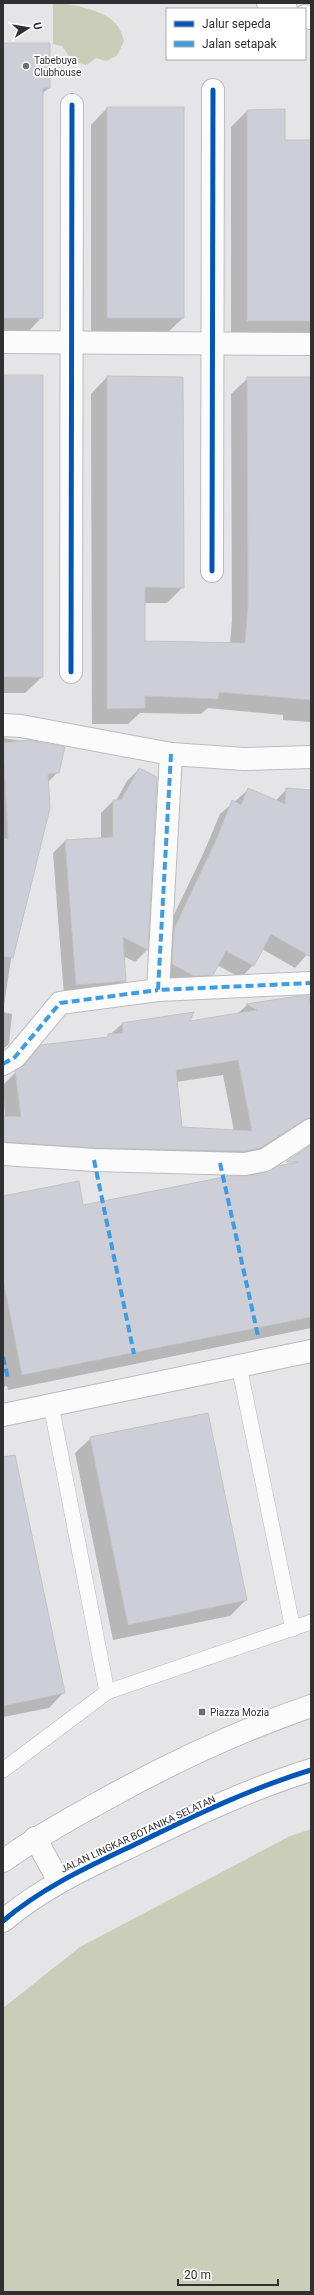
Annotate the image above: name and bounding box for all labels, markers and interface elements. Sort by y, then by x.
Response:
north arrow [8,8,48,48]
legend [166,8,306,60]
text: Jalur sepeda [202,17,271,31]
text: U [30,21,44,31]
text: Jalan setapak [202,37,277,51]
place label: Tabebuya Clubhouse [34,55,81,78]
marker: Tabebuya Clubhouse [21,61,31,71]
marker: Piazza Mozia [197,1707,207,1717]
place label: Piazza Mozia [210,1707,269,1718]
street label: JALAN LINGKAR BOTANIKA SELATAN [59,1793,217,1875]
scale bar [178,2261,278,2287]
text: 20 m [184,2268,211,2282]

